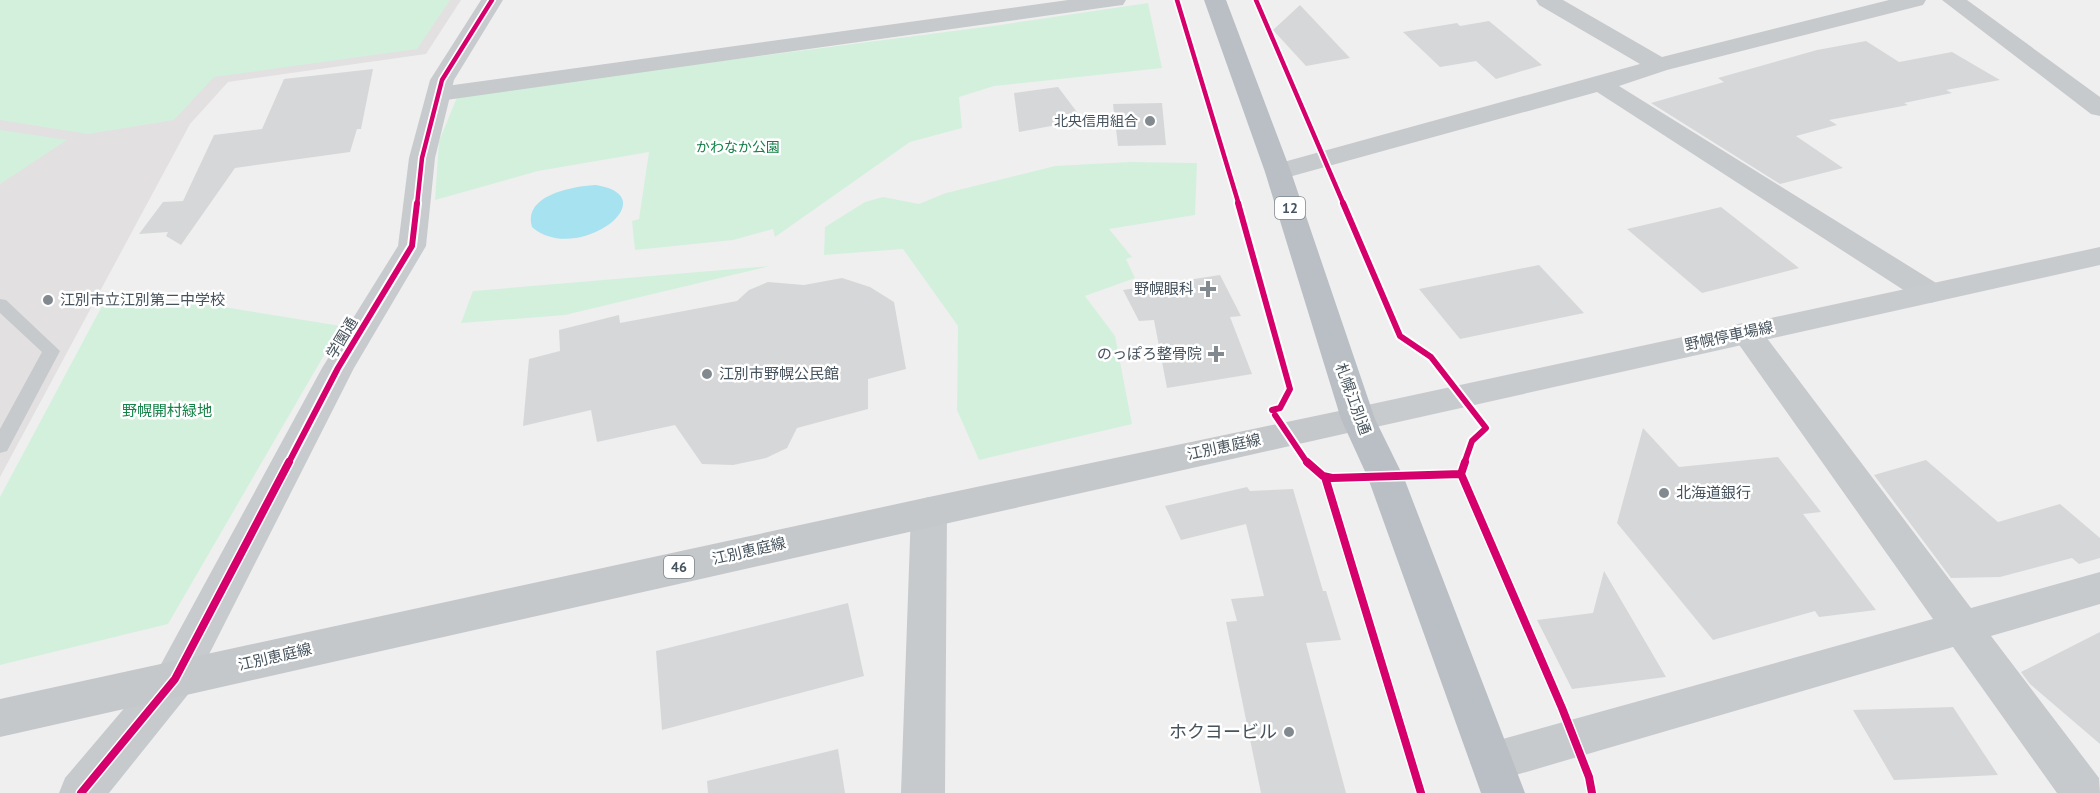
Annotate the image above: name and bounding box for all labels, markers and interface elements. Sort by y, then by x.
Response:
place label: 北央信用組合 [1054,112,1138,130]
marker: 北央信用組合 [1143,114,1157,128]
park label: かわなか公園 [696,138,780,156]
road number: 12 [1275,197,1305,219]
place label: 野幌眼科 [1134,279,1194,298]
marker: 野幌眼科 [1199,280,1217,298]
place label: 江別市立江別第二中学校 [60,290,225,309]
marker: 江別市立江別第二中学校 [41,293,55,307]
street label: 学園通 [322,314,361,362]
street label: 野幌停車場線 [1683,317,1775,354]
place label: のっぽろ整骨院 [1097,344,1202,363]
marker: のっぽろ整骨院 [1207,345,1225,363]
street label: 札幌江別通 [1332,360,1375,437]
place label: 江別市野幌公民館 [719,364,839,383]
marker: 江別市野幌公民館 [700,367,714,381]
park label: 野幌開村緑地 [122,401,212,420]
street label: 江別恵庭線 [1185,429,1263,464]
place label: 北海道銀行 [1676,483,1751,502]
marker: 北海道銀行 [1657,486,1671,500]
street label: 江別恵庭線 [710,533,788,568]
road number: 46 [664,556,694,578]
street label: 江別恵庭線 [236,639,314,674]
place label: ホクヨービル [1169,720,1277,743]
marker: ホクヨービル [1282,725,1296,739]

